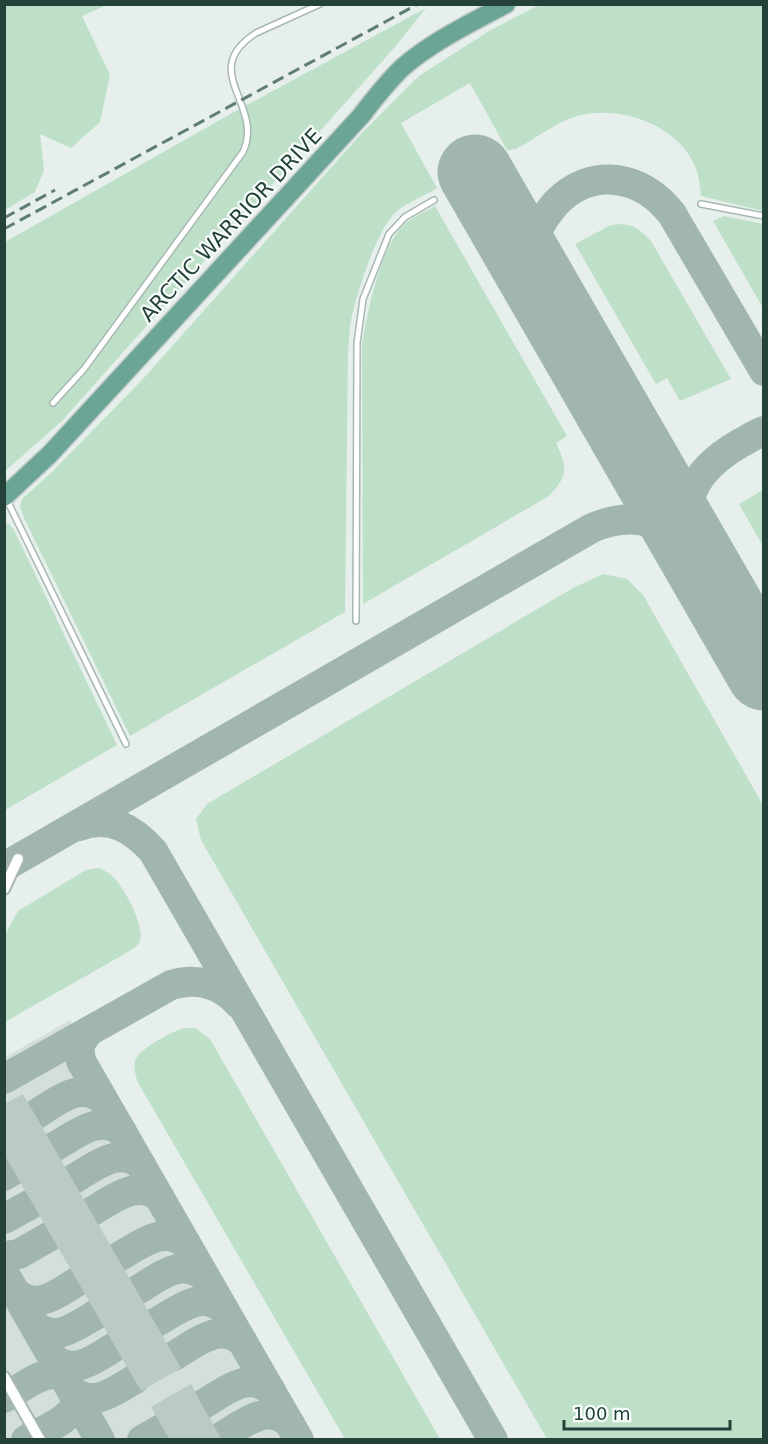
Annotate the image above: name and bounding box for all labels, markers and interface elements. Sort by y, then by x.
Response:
street label: ARCTIC WARRIOR DRIVE [135,124,327,326]
scale bar [564,1393,730,1431]
text: 100 m [573,1403,631,1424]

